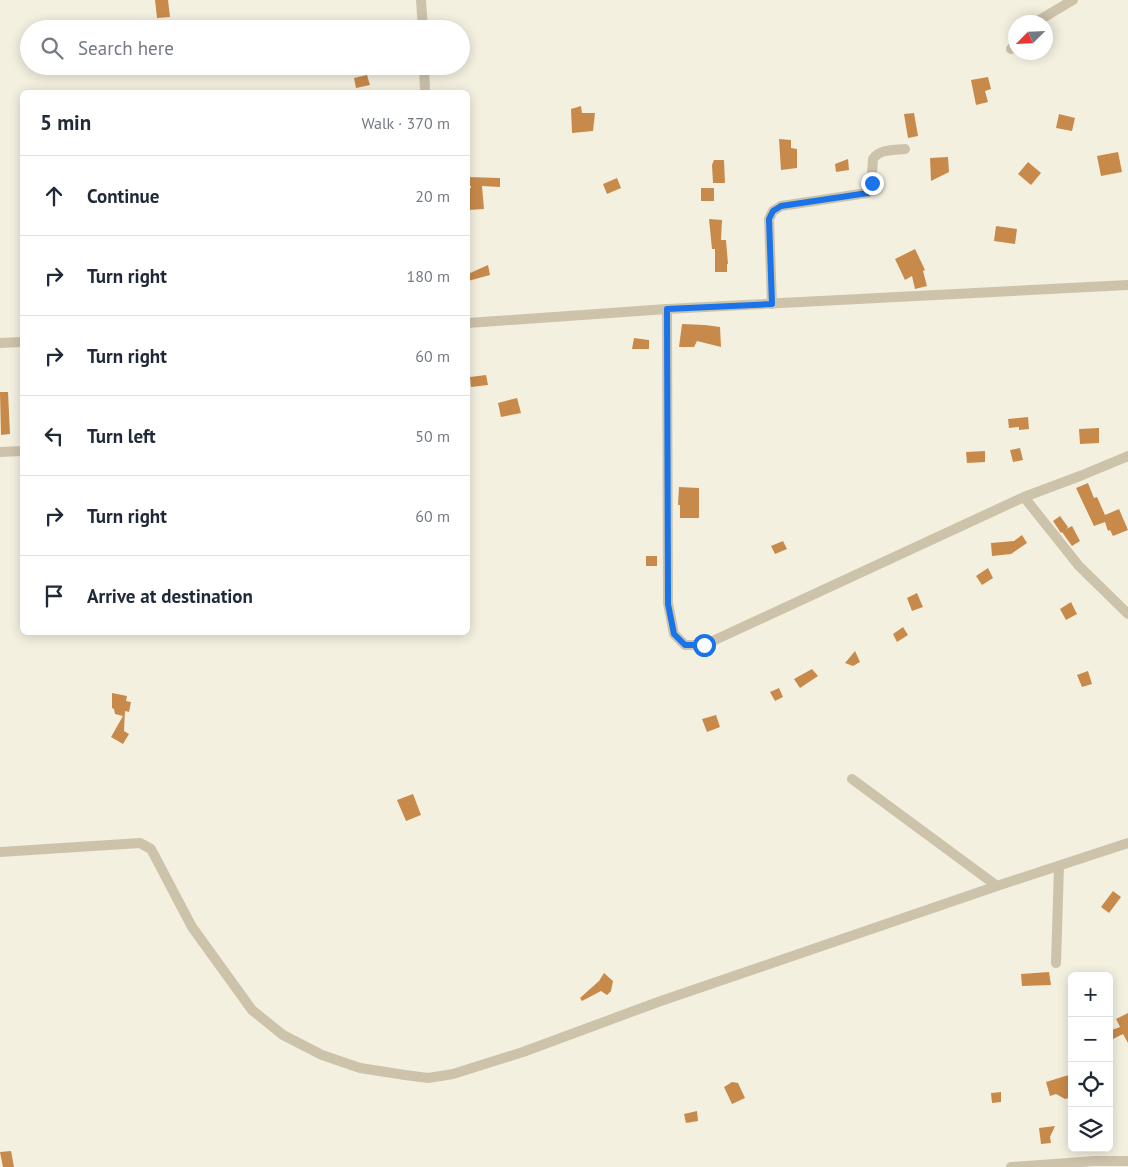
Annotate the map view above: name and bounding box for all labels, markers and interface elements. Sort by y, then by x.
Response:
north arrow [1008,15,1053,60]
search box [20,20,470,75]
icon: search [38,34,66,62]
text: Search here [78,36,174,60]
text: 5 min [40,109,91,136]
text: Walk · 370 m [361,113,450,133]
route end [861,172,884,195]
icon: ahead [40,182,68,210]
text: Continue [87,184,159,208]
text: 20 m [415,186,450,206]
icon: right [40,262,68,290]
text: Turn right [87,264,167,288]
text: 180 m [407,266,450,286]
icon: right [40,342,68,370]
text: Turn right [87,344,167,368]
text: 60 m [415,346,450,366]
icon: left [40,422,68,450]
text: Turn left [87,424,156,448]
text: 50 m [415,426,450,446]
icon: right [40,502,68,530]
text: Turn right [87,504,167,528]
text: 60 m [415,506,450,526]
icon: arrive [40,582,68,610]
text: Arrive at destination [87,584,253,608]
route start [693,634,716,657]
map controls [1068,972,1113,1152]
button: + [1068,972,1113,1017]
button: − [1068,1017,1113,1062]
button: locate [1068,1062,1113,1107]
button: layers [1068,1107,1113,1152]

